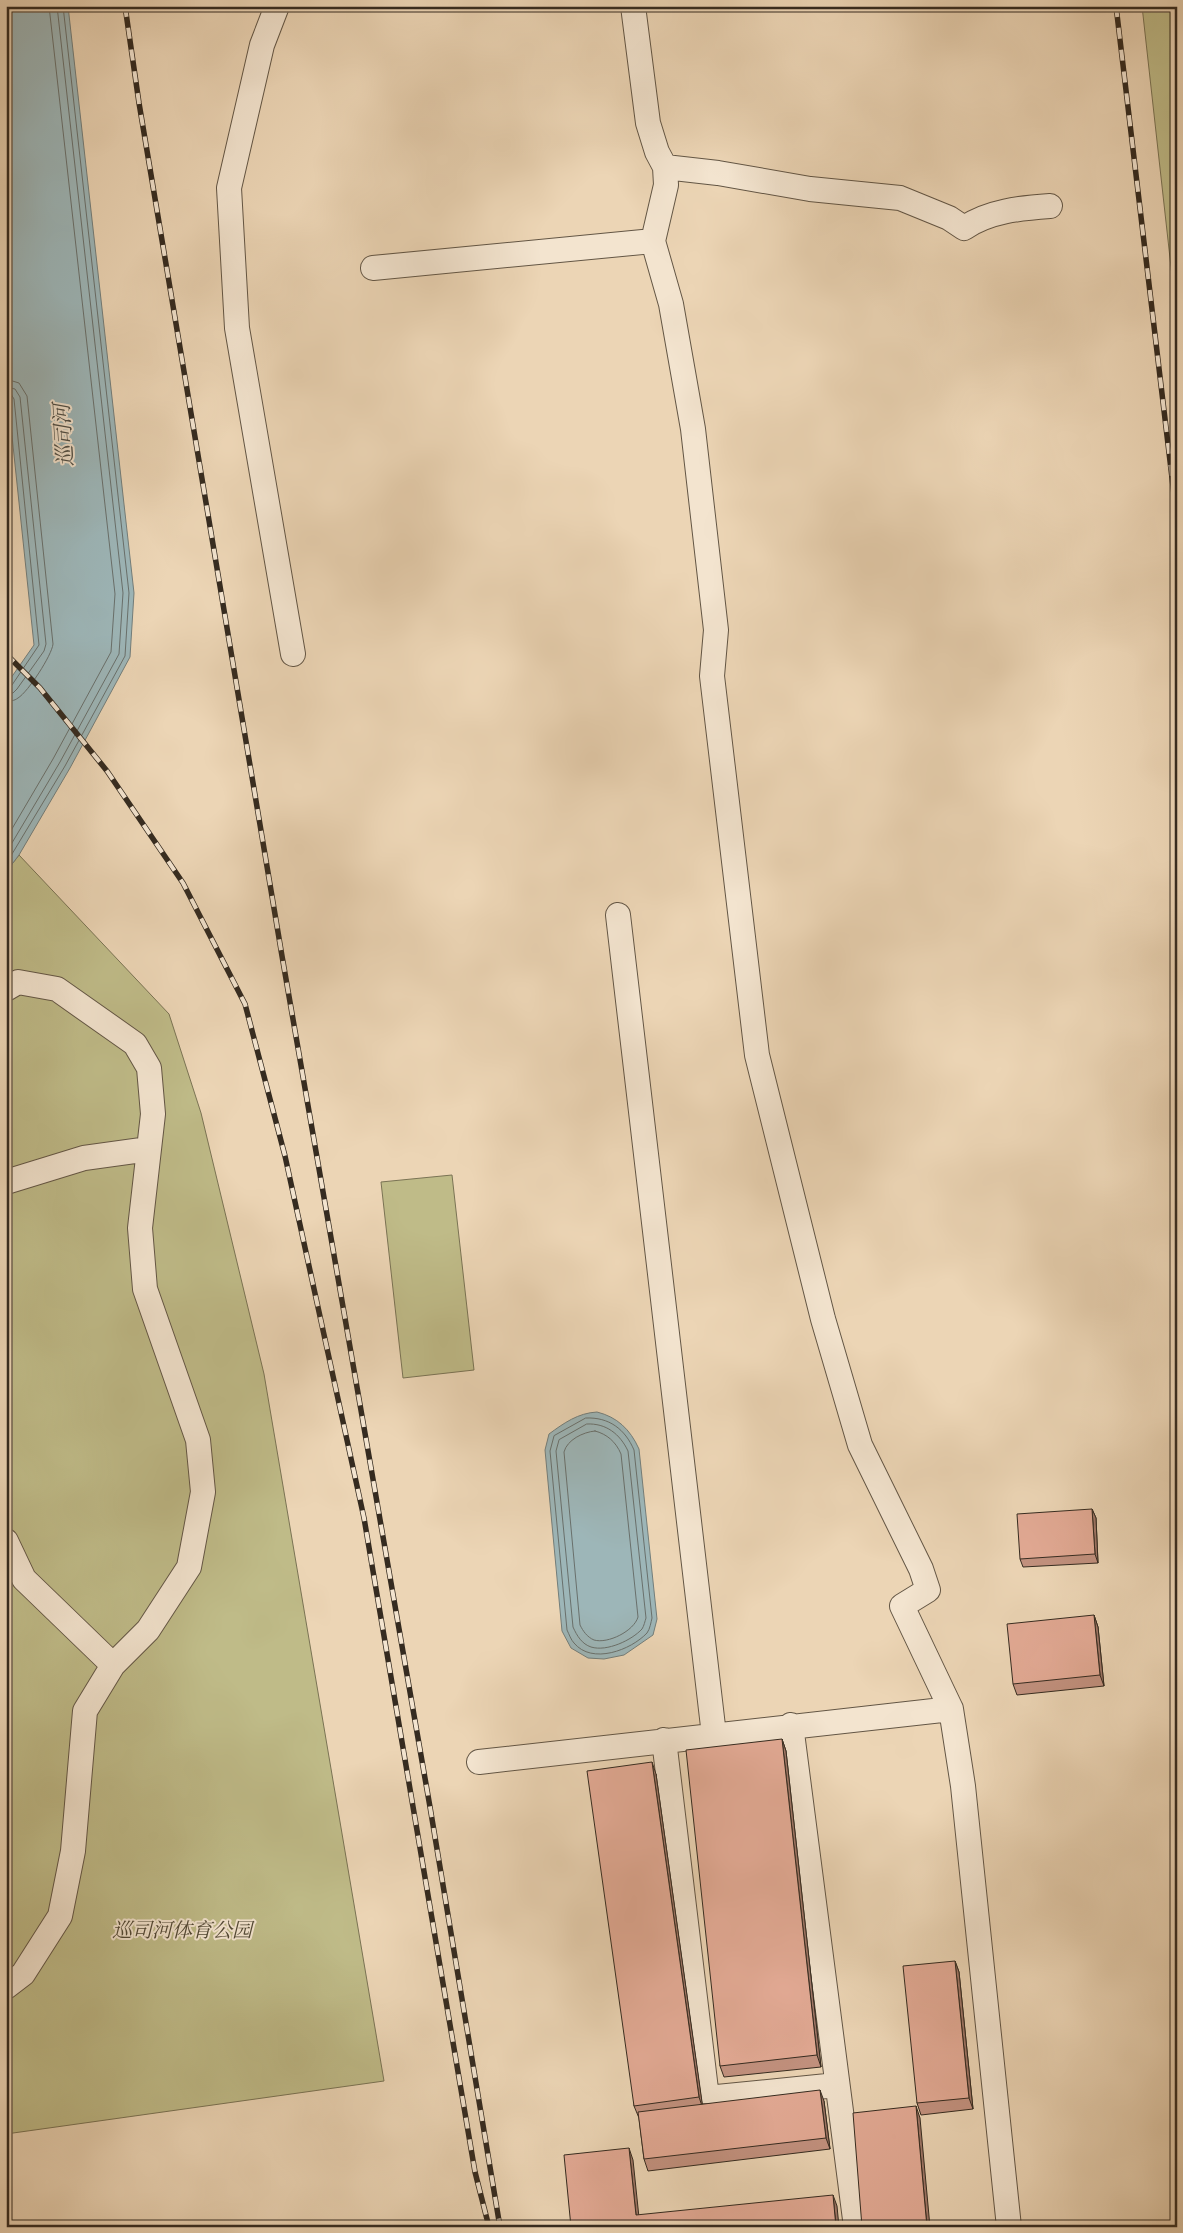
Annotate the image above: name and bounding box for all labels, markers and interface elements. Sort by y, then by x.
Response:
water label: 巡司河 [50,399,78,467]
park label: 巡司河体育公园 [112,1920,255,1942]

